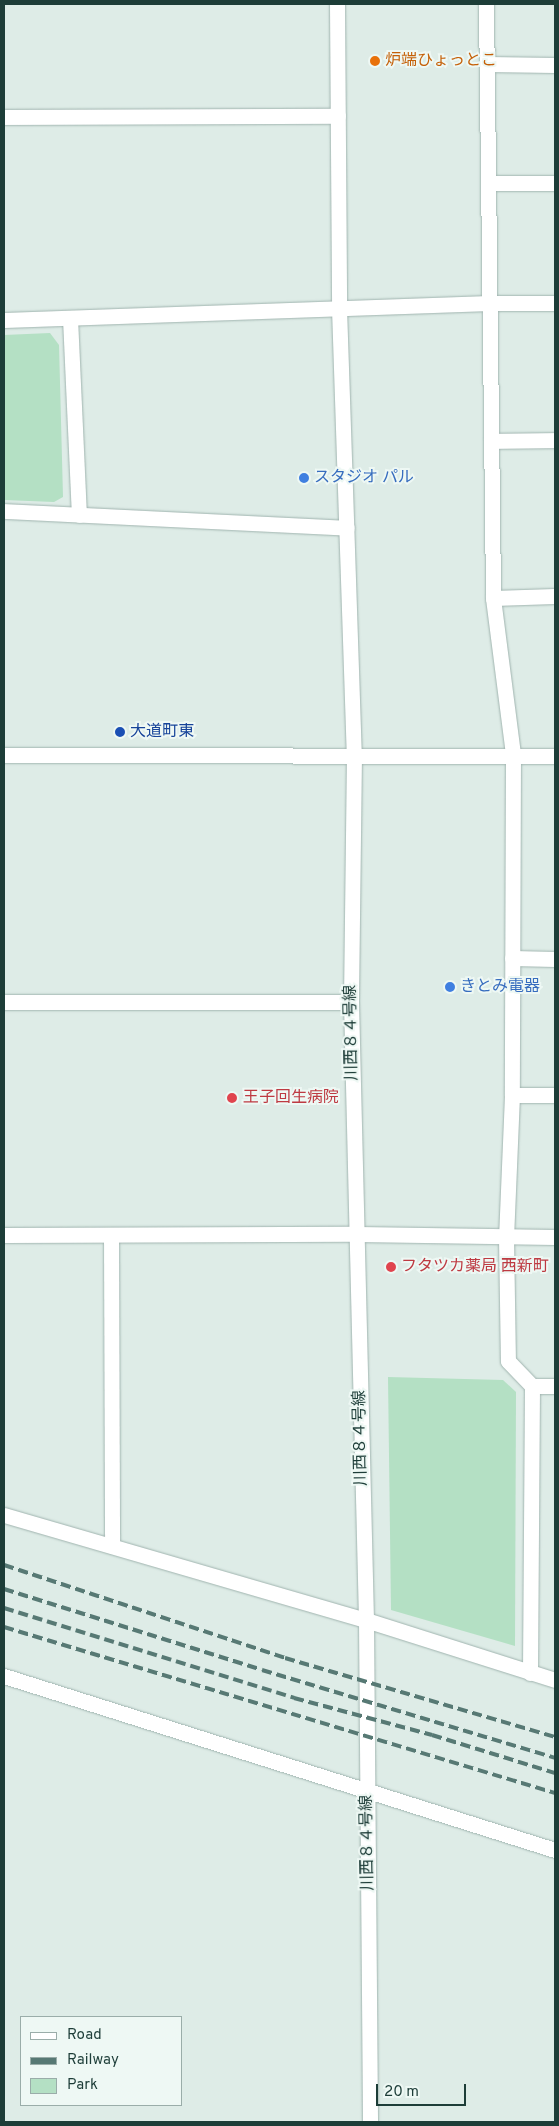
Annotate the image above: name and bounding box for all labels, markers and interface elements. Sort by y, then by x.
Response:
place label: 炉端ひょっとこ [385,51,497,71]
marker: 炉端ひょっとこ [369,55,381,67]
place label: スタジオ パル [314,468,414,488]
marker: スタジオ パル [298,472,310,484]
place label: 大道町東 [130,722,194,742]
marker: 大道町東 [114,726,126,738]
place label: きとみ電器 [460,977,540,997]
marker: きとみ電器 [444,981,456,993]
street label: 川西８４号線 [342,985,362,1081]
place label: 王子回生病院 [243,1088,339,1108]
marker: 王子回生病院 [225,1091,239,1105]
place label: フタツカ薬局 西新町 [401,1257,549,1277]
marker: フタツカ薬局 西新町 [385,1261,397,1273]
street label: 川西８４号線 [351,1390,371,1486]
street label: 川西８４号線 [358,1795,378,1891]
legend [20,2016,182,2106]
text: Road [67,2026,102,2045]
text: Railway [67,2051,119,2070]
scale bar [379,2074,469,2106]
text: Park [67,2076,98,2095]
text: 20 m [384,2083,419,2102]

